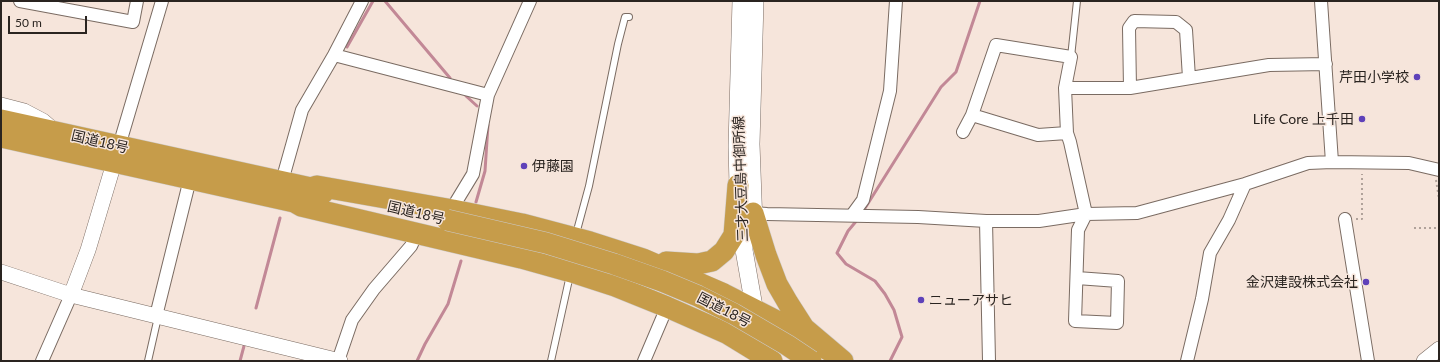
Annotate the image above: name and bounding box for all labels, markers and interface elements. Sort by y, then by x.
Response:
scale bar [10,8,89,34]
text: 50 m [15,15,42,30]
place label: 芹田小学校 [1339,69,1409,85]
marker: 芹田小学校 [1412,72,1422,82]
place label: Life Core 上千田 [1253,111,1354,127]
marker: Life Core 上千田 [1357,114,1367,124]
street label: 三才大豆島中御所線 [730,116,752,242]
street label: 国道18号 [70,127,130,157]
place label: 伊藤園 [532,158,574,174]
marker: 伊藤園 [519,161,529,171]
street label: 国道18号 [386,198,446,228]
place label: 金沢建設株式会社 [1246,274,1358,290]
marker: 金沢建設株式会社 [1361,277,1371,287]
street label: 国道18号 [694,289,754,331]
place label: ニューアサヒ [929,292,1013,308]
marker: ニューアサヒ [916,295,926,305]

